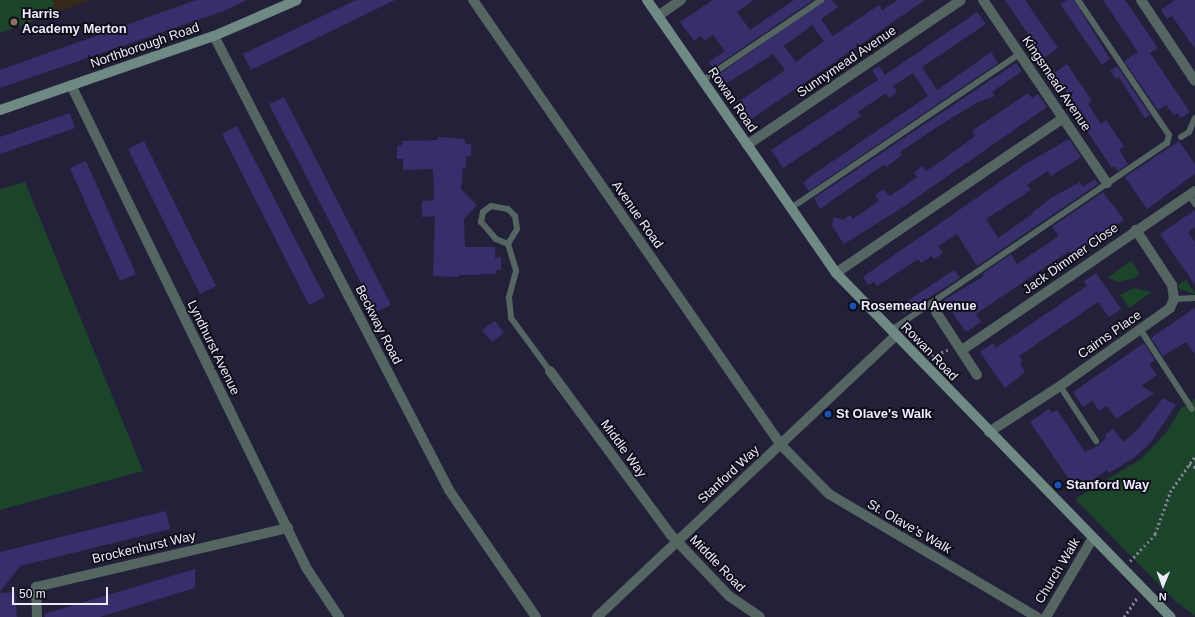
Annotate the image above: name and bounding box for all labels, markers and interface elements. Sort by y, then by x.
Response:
place label: Harris Academy Merton [22,7,127,38]
marker: Harris Academy Merton [9,17,19,27]
street label: Northborough Road [88,20,202,72]
street label: Sunnymead Avenue [794,23,900,101]
street label: Kingsmead Avenue [1018,33,1094,135]
street label: Rowan Road [704,65,760,135]
street label: Avenue Road [608,178,666,252]
street label: Jack Dimmer Close [1020,220,1122,298]
street label: Beckway Road [351,283,405,367]
street label: Lyndhurst Avenue [183,298,243,398]
place label: Rosemead Avenue [861,298,977,314]
marker: Rosemead Avenue [848,301,858,311]
street label: Cairns Place [1075,307,1145,363]
street label: Rowan Road [897,320,961,384]
place label: St Olave's Walk [836,406,932,422]
marker: St Olave's Walk [823,409,833,419]
street label: Middle Way [597,417,649,481]
street label: Stanford Way [695,443,763,507]
place label: Stanford Way [1066,477,1149,493]
marker: Stanford Way [1053,480,1063,490]
street label: St. Olave's Walk [864,497,954,557]
street label: Brockenhurst Way [91,529,197,567]
street label: Middle Road [686,532,748,596]
street label: Church Walk [1032,535,1084,607]
north arrow [1143,565,1183,605]
scale bar [14,579,110,605]
text: 50 m [19,587,46,601]
text: N [1159,591,1167,603]

